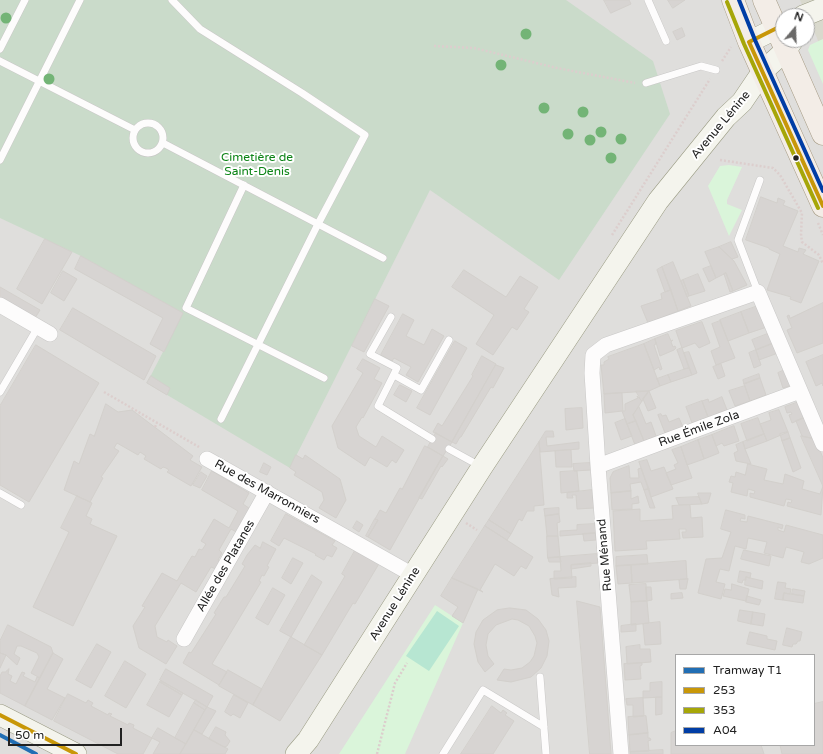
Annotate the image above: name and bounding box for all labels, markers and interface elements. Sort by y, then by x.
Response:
north arrow [775,8,815,48]
text: N [792,10,805,25]
street label: Avenue Lénine [688,88,754,162]
park label: Cimetière de Saint-Denis [221,151,293,179]
unlabelled marker [791,153,801,163]
street label: Rue Émile Zola [657,408,741,450]
street label: Rue des Marronniers [212,457,322,527]
street label: Allée des Platanes [194,518,258,614]
street label: Rue Ménand [595,518,615,592]
street label: Avenue Lénine [367,564,423,644]
legend [675,654,815,746]
text: Tramway T1 [713,663,782,677]
text: 253 [713,683,736,697]
text: 353 [713,703,736,717]
scale bar [10,720,124,746]
text: A04 [713,723,737,737]
text: 50 m [15,728,44,742]

